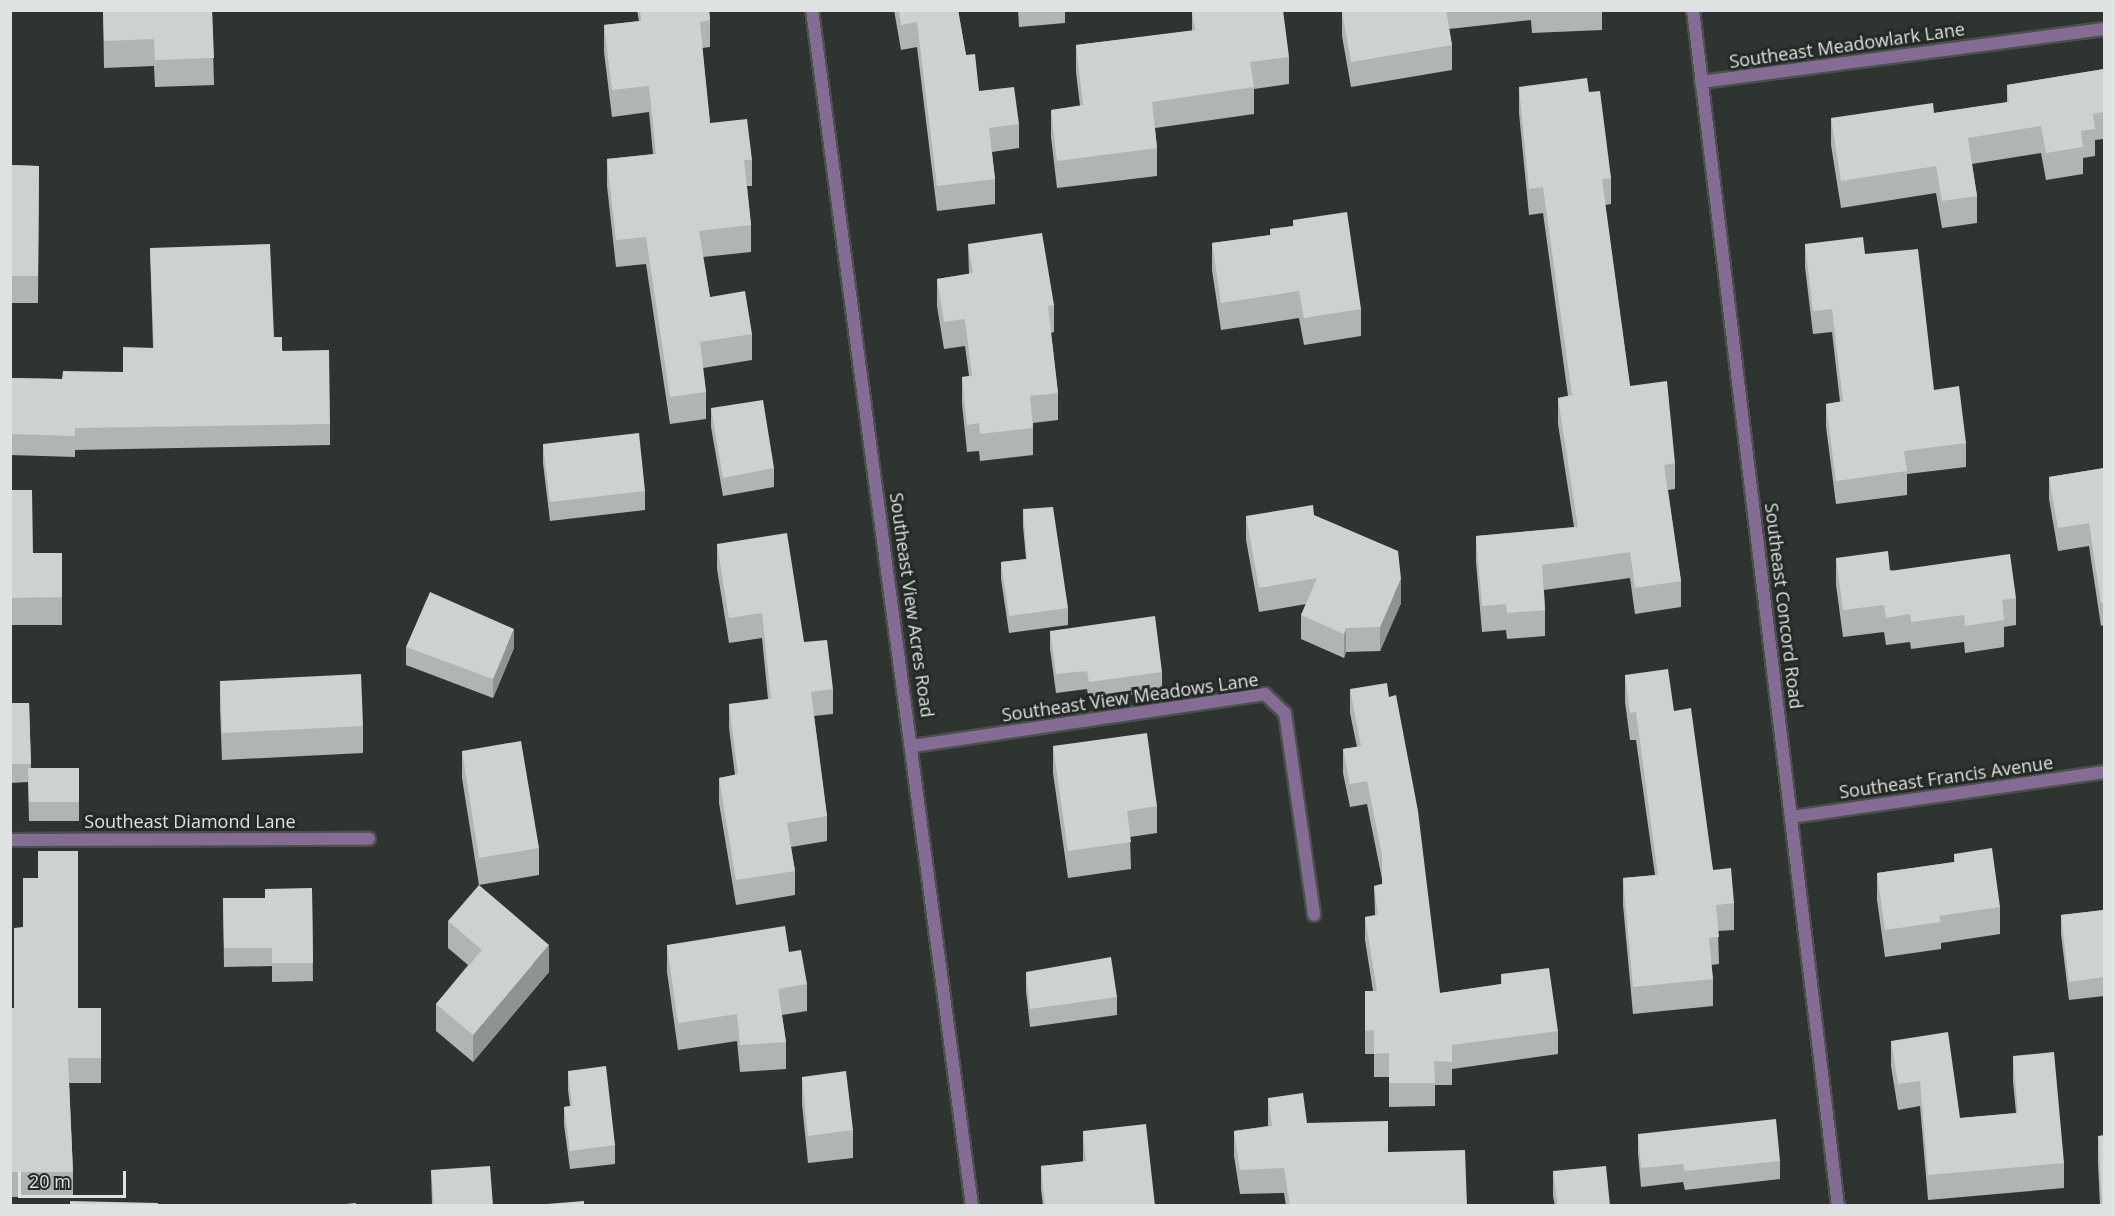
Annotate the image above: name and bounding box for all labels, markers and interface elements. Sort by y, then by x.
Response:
street label: Southeast Meadowlark Lane [1728,18,1966,72]
street label: Southeast View Acres Road [886,491,938,719]
street label: Southeast Concord Road [1761,502,1807,710]
street label: Southeast View Meadows Lane [1000,668,1260,726]
street label: Southeast Francis Avenue [1838,751,2054,803]
street label: Southeast Diamond Lane [84,810,296,832]
scale bar [21,1159,129,1197]
text: 20 m [29,1169,71,1193]

